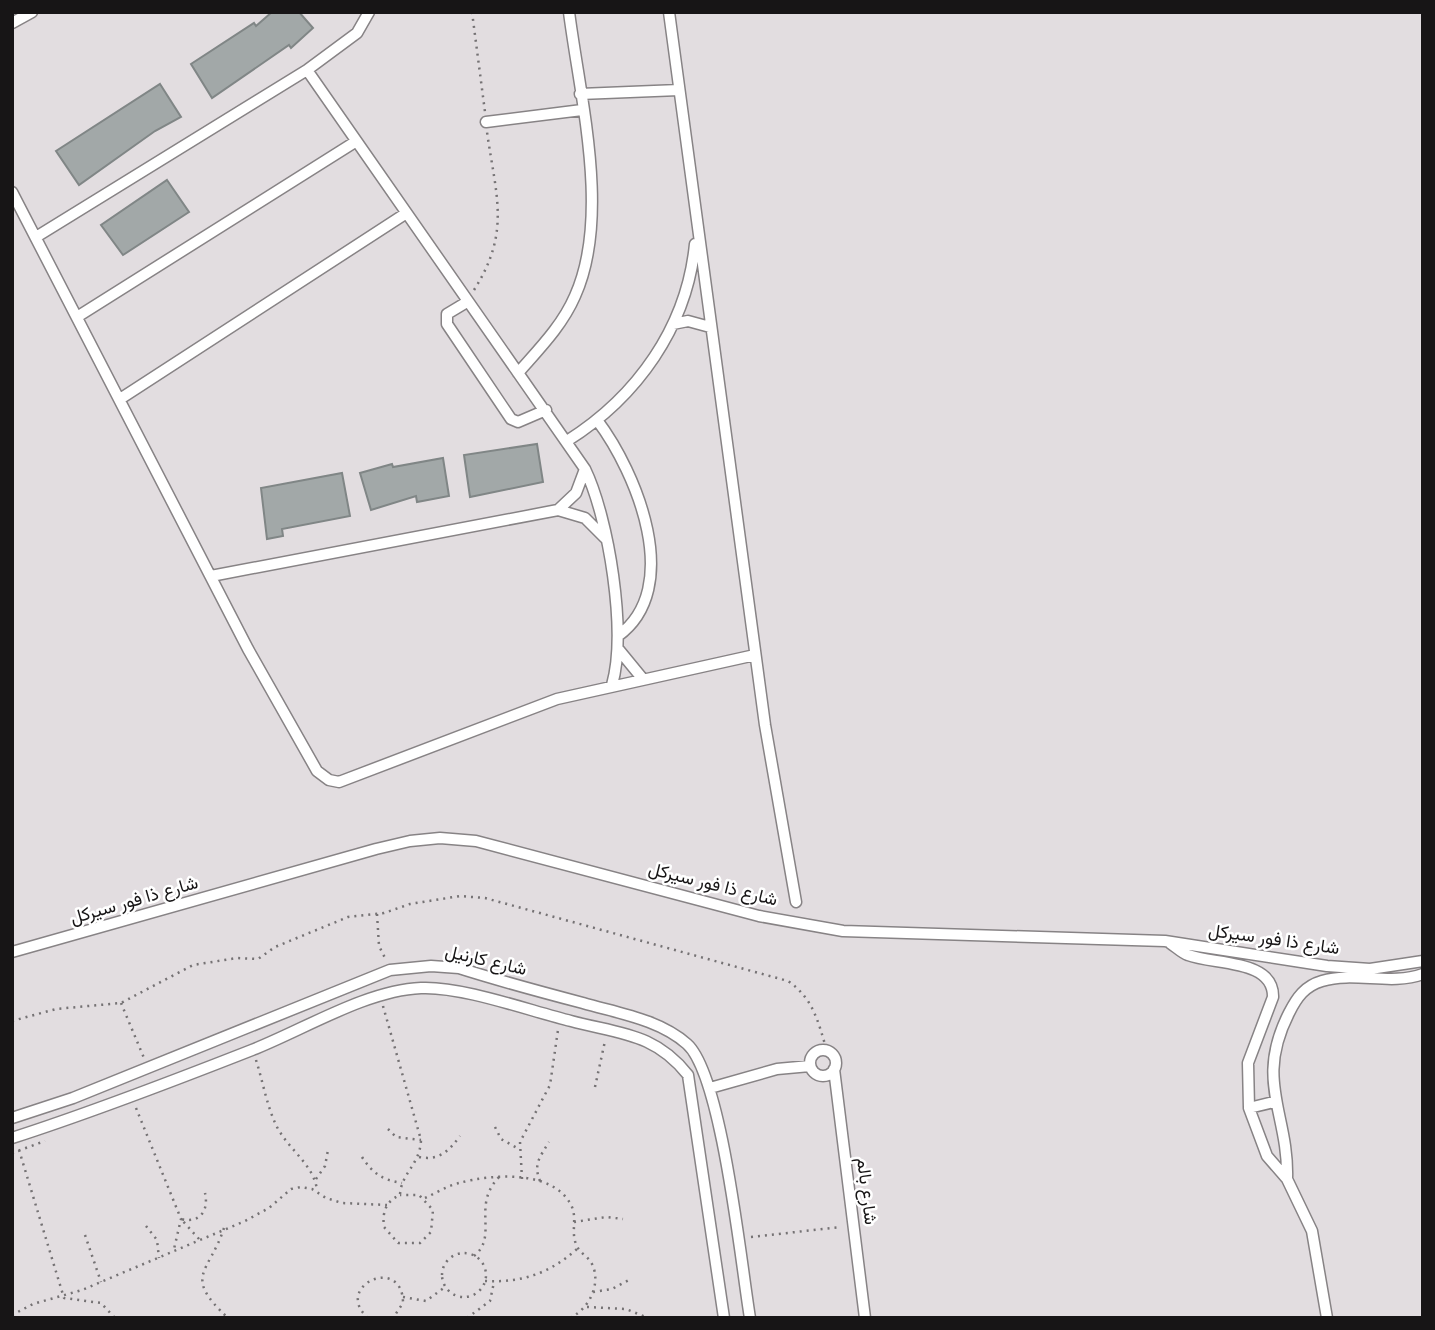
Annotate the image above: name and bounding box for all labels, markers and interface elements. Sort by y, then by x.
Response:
street label: شارع ذا فور سيركل [646,856,780,912]
street label: شارع ذا فور سيركل [67,870,201,930]
street label: شارع ذا فور سيركل [1207,918,1341,960]
street label: شارع كارنيل [443,939,529,981]
street label: شارع بالم [851,1156,883,1226]

